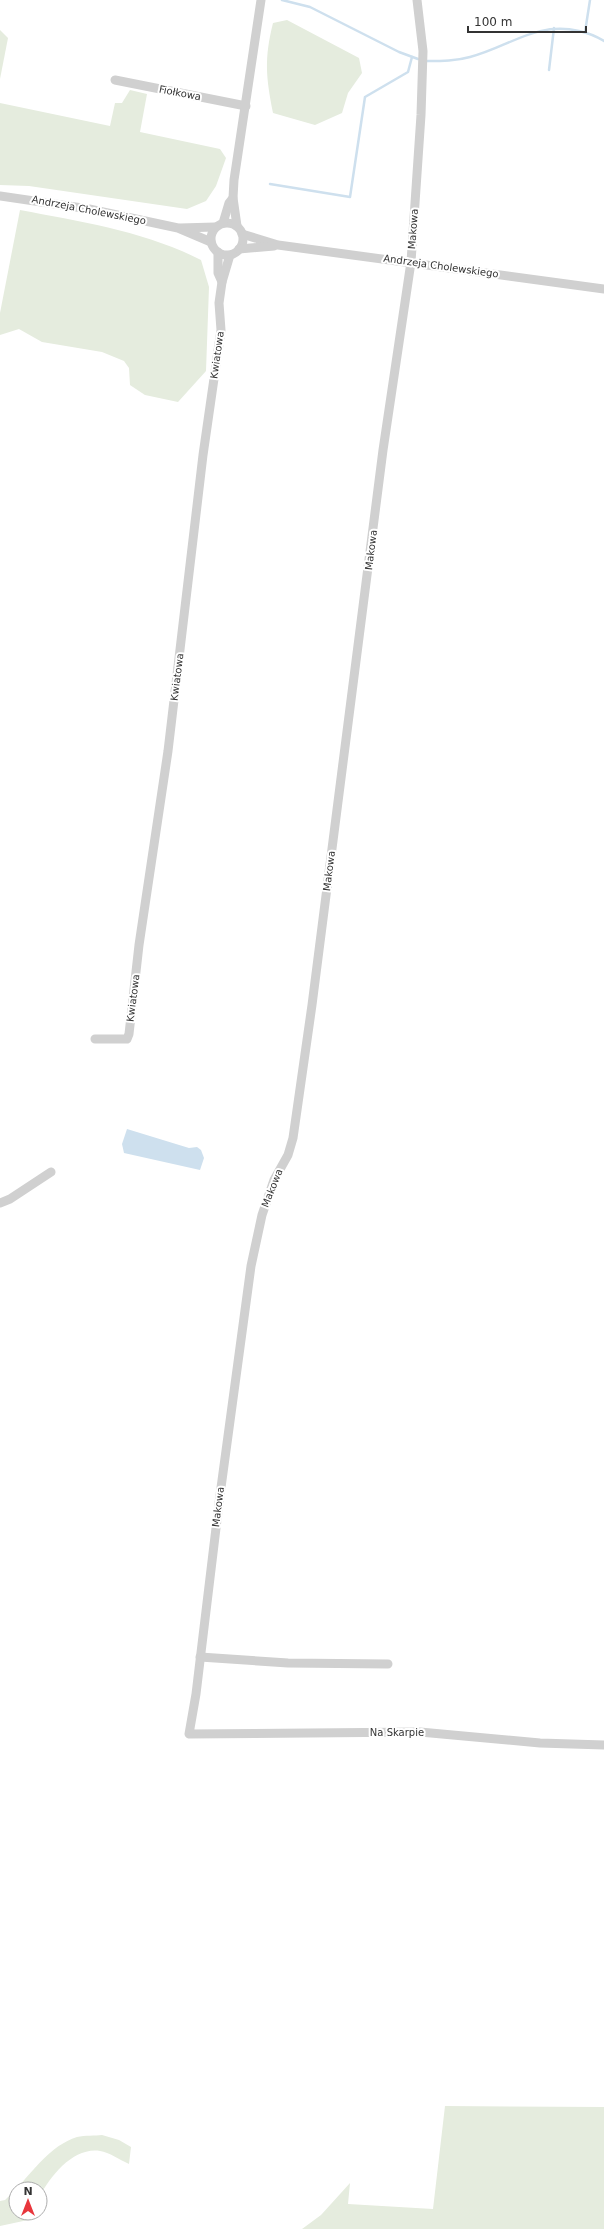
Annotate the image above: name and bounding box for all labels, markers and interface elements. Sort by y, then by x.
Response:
scale bar [468,8,586,34]
text: 100 m [474,15,512,29]
street label: Fiołkowa [158,84,202,102]
street label: Andrzeja Cholewskiego [31,194,147,226]
street label: Makowa [406,208,420,250]
street label: Andrzeja Cholewskiego [383,252,499,280]
street label: Kwiatowa [208,330,226,380]
street label: Makowa [363,529,379,571]
street label: Kwiatowa [169,653,185,701]
street label: Makowa [321,850,337,892]
street label: Kwiatowa [125,974,141,1022]
street label: Makowa [259,1167,285,1209]
street label: Makowa [210,1486,226,1528]
street label: Na Skarpie [370,1727,424,1738]
north arrow [8,2181,48,2221]
text: N [23,2185,33,2198]

